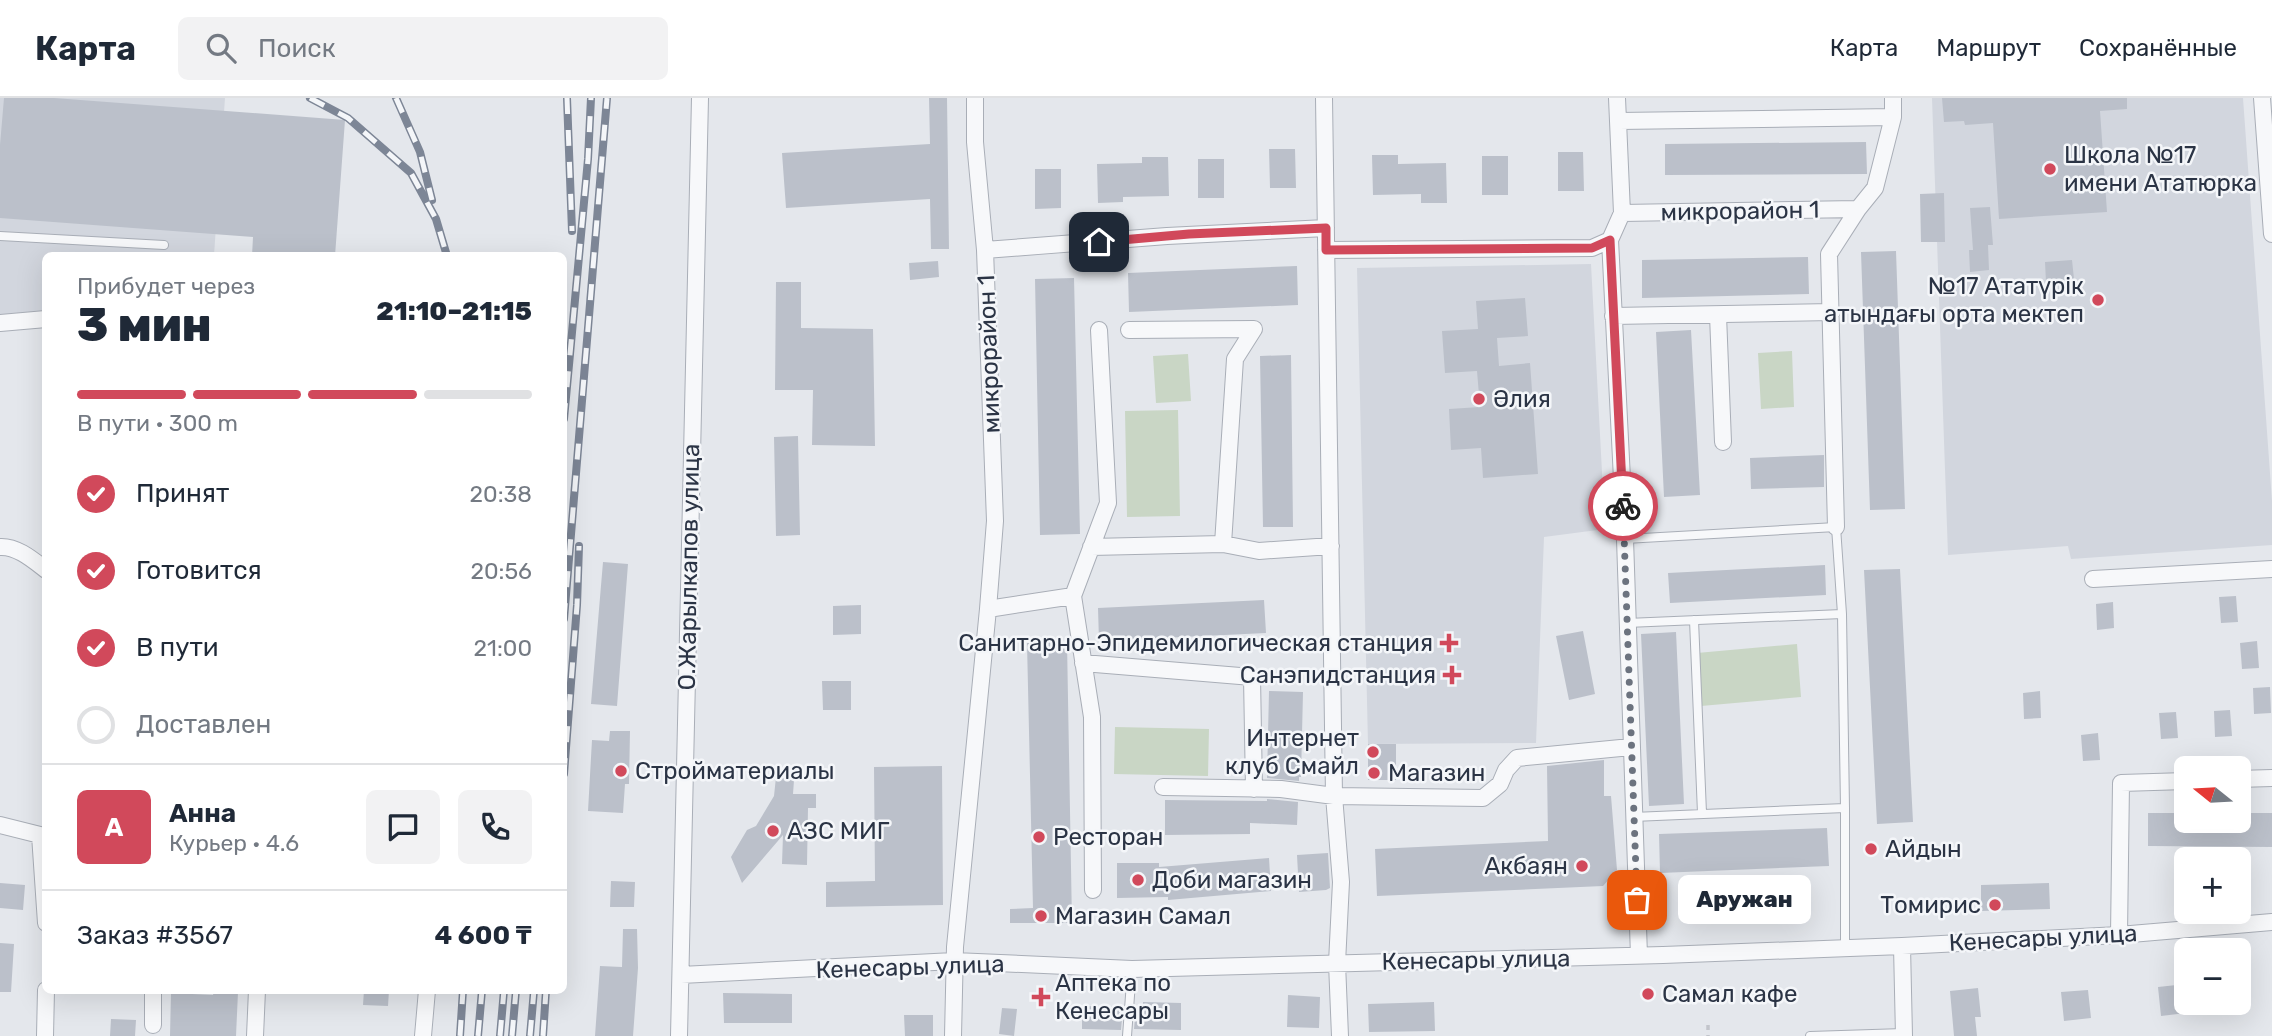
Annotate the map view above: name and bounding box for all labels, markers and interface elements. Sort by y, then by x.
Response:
search box [178,17,668,80]
text: Карта [35,29,136,68]
icon: search [202,29,240,67]
text: Поиск [258,33,336,64]
text: Карта [1830,34,1898,62]
text: Маршрут [1936,34,2041,62]
text: Сохранённые [2079,34,2237,62]
place label: Школа №17 имени Ататюрка [2064,141,2257,197]
marker: Школа №17 имени Ататюрка [2042,161,2058,177]
street label: микрорайон 1 [1660,196,1820,226]
pin [1069,212,1129,272]
icon: home [1080,223,1118,261]
text: Прибудет через [77,272,255,300]
place label: №17 Ататүрік атындағы орта мектеп [1824,272,2084,328]
street label: микрорайон 1 [972,274,1006,434]
marker: №17 Ататүрік атындағы орта мектеп [2090,292,2106,308]
text: 21:10–21:15 [376,296,532,327]
text: 3 мин [77,298,212,353]
place label: Әлия [1493,385,1551,413]
marker: Әлия [1471,391,1487,407]
text: В пути · 300 m [77,409,238,437]
street label: О.Жарылкапов улица [673,443,705,691]
courier [1588,471,1658,541]
icon: check [77,475,115,513]
text: Принят [136,478,229,509]
text: 20:38 [470,480,532,508]
icon: bike [1604,487,1642,525]
icon: check [77,552,115,590]
text: Готовится [136,555,262,586]
text: 20:56 [470,557,532,585]
icon: check [77,629,115,667]
place label: Санитарно-Эпидемилогическая станция [958,629,1433,657]
text: В пути [136,632,219,663]
marker: Санитарно-Эпидемилогическая станция [1439,633,1459,653]
text: 21:00 [474,634,532,662]
place label: Санэпидстанция [1240,661,1436,689]
marker: Санэпидстанция [1442,665,1462,685]
text: Доставлен [136,709,271,740]
place label: Интернет клуб Смайл [1225,724,1359,780]
marker: Интернет клуб Смайл [1365,744,1381,760]
north arrow [2174,756,2250,833]
map controls [2174,756,2251,1015]
place label: Стройматериалы [635,757,834,785]
place label: Магазин [1388,759,1485,787]
marker: Стройматериалы [613,763,629,779]
marker: Магазин [1366,765,1382,781]
button: chat [366,790,440,864]
button: phone [458,790,532,864]
text: Анна [169,798,236,829]
text: А [105,812,123,843]
place label: АЗС МИГ [787,817,890,845]
marker: АЗС МИГ [765,823,781,839]
place label: Ресторан [1053,823,1163,851]
text: Курьер · 4.6 [169,829,299,857]
marker: Ресторан [1031,829,1047,845]
place label: Айдын [1885,835,1962,863]
marker: Айдын [1863,841,1879,857]
button: + [2174,847,2251,924]
place label: Акбаян [1484,852,1568,880]
marker: Акбаян [1574,858,1590,874]
place label: Доби магазин [1152,866,1312,894]
pin [1607,870,1667,930]
marker: Доби магазин [1130,872,1146,888]
callout: Аружан [1679,876,1812,924]
icon: bag [1618,881,1656,919]
text: Аружан [1696,885,1793,913]
place label: Томирис [1880,891,1981,919]
marker: Томирис [1987,897,2003,913]
place label: Магазин Самал [1055,902,1231,930]
marker: Магазин Самал [1033,908,1049,924]
street label: Кенесары улица [1948,919,2138,957]
text: Заказ #3567 [77,920,233,951]
text: 4 600 ₸ [434,920,532,951]
button: − [2174,938,2251,1015]
street label: Кенесары улица [1381,944,1571,976]
street label: Кенесары улица [815,950,1005,984]
place label: Аптека по Кенесары [1055,969,1171,1025]
place label: Самал кафе [1662,980,1797,1008]
marker: Самал кафе [1640,986,1656,1002]
marker: Аптека по Кенесары [1033,989,1049,1005]

